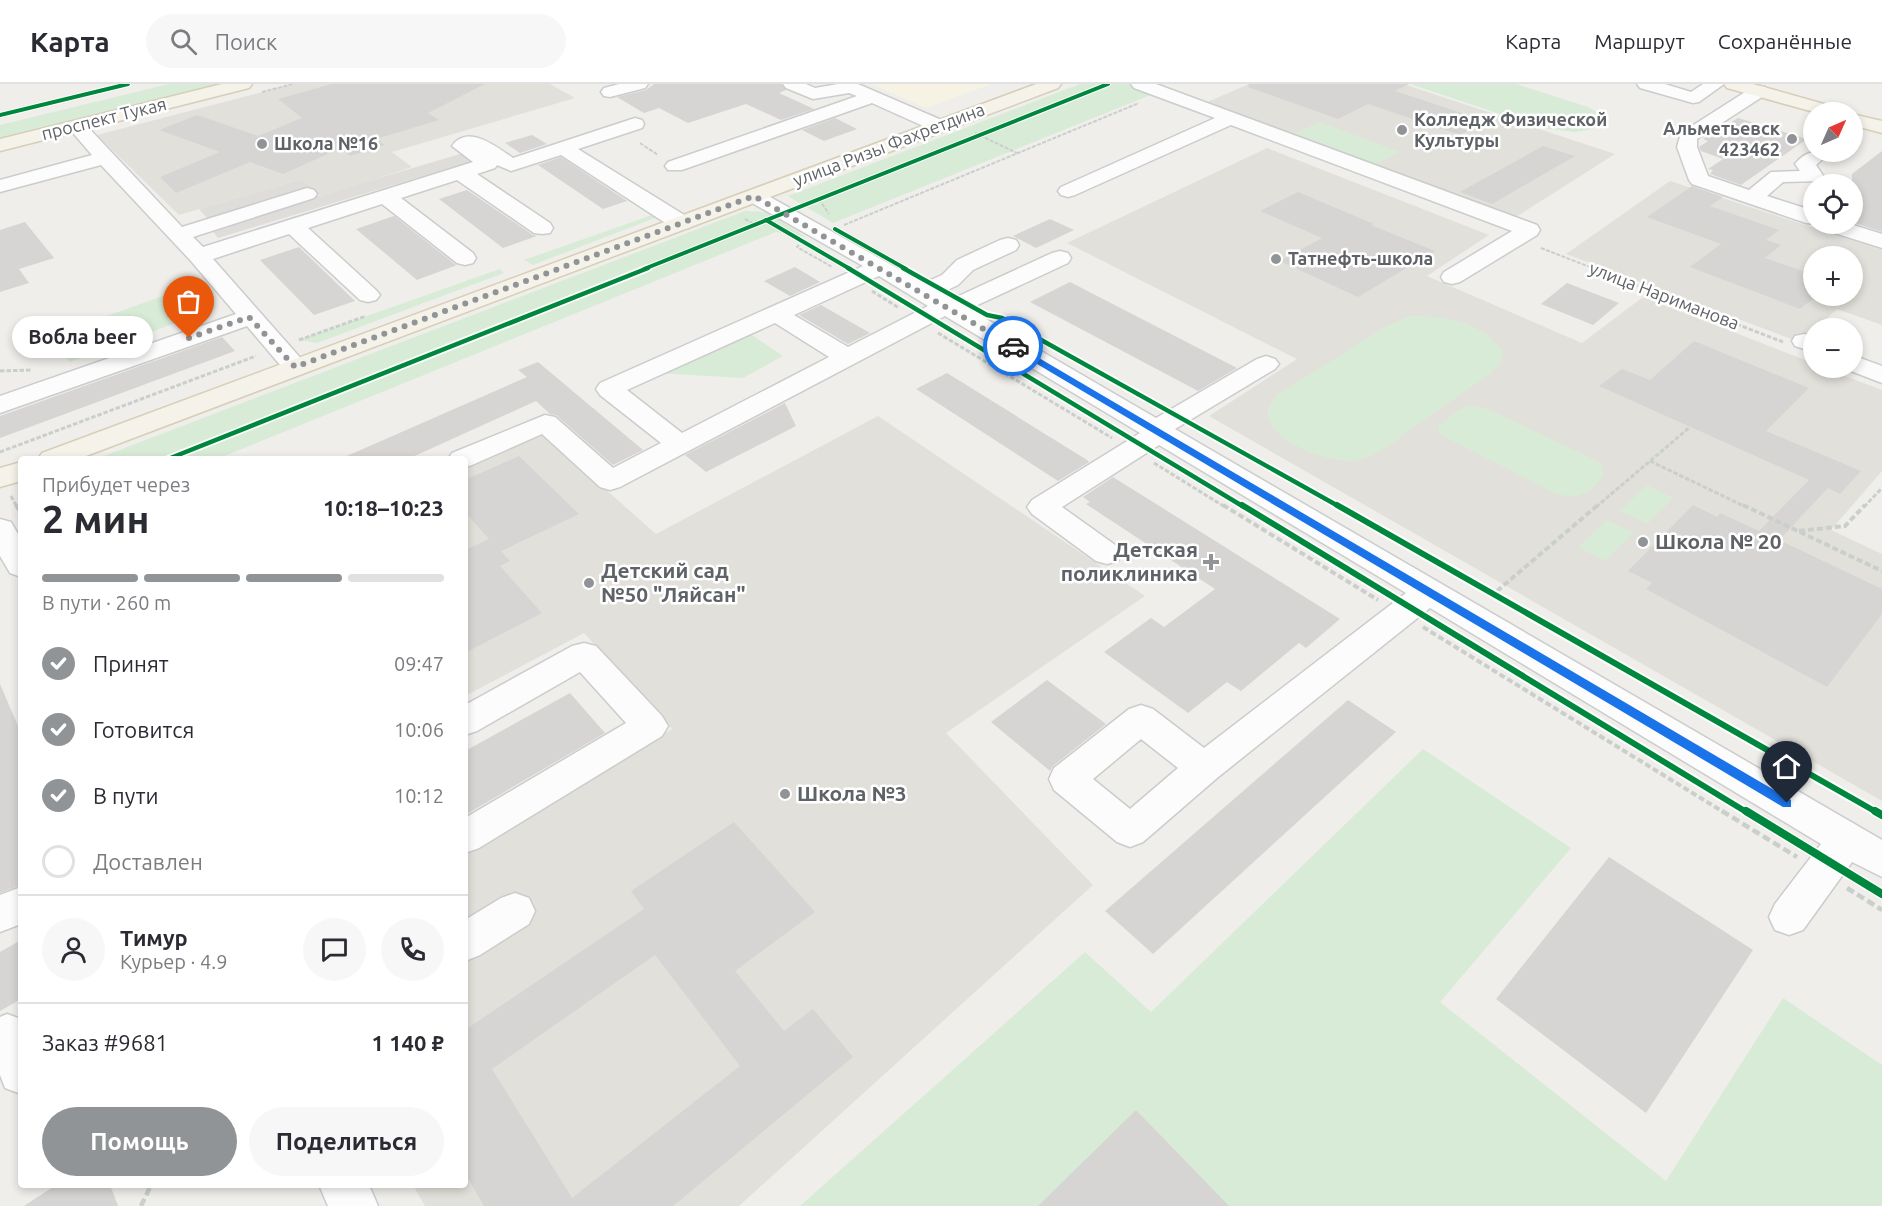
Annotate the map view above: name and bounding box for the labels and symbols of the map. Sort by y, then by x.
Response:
street label: проспект Тукая [39,93,168,143]
street label: улица Ризы Фахретдина [790,98,987,190]
north arrow [1803,102,1863,162]
place label: Колледж Физической Культуры [1414,109,1607,150]
place label: Альметьевск 423462 [1663,118,1781,159]
marker: Колледж Физической Культуры [1395,123,1409,137]
marker: Альметьевск 423462 [1785,132,1799,146]
place label: Школа №16 [274,133,378,153]
marker: Школа №16 [255,137,269,151]
place label: Татнефть-школа [1288,248,1433,268]
marker: Татнефть-школа [1269,252,1283,266]
street label: улица Нариманова [1587,257,1742,333]
pin [163,276,214,338]
courier [983,316,1043,376]
callout: Вобла beer [12,317,153,359]
place label: Школа № 20 [1655,529,1782,553]
marker: Школа № 20 [1636,535,1650,549]
place label: Детская поликлиника [1061,537,1198,585]
marker: Детская поликлиника [1202,553,1220,571]
place label: Детский сад №50 "Ляйсан" [601,558,746,606]
marker: Детский сад №50 "Ляйсан" [582,576,596,590]
pin [1761,741,1812,803]
place label: Школа №3 [797,781,907,805]
marker: Школа №3 [778,787,792,801]

